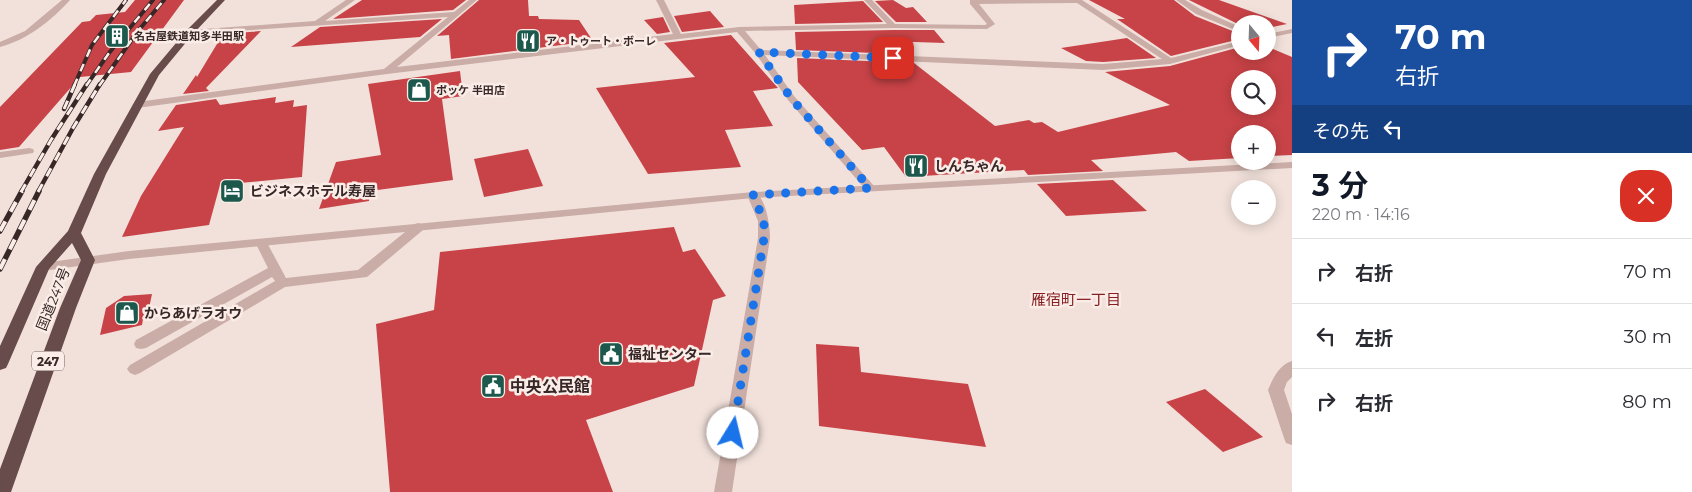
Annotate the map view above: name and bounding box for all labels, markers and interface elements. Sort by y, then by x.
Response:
north arrow [1231,15,1276,60]
map controls [1231,15,1276,225]
text: 70 m [1395,15,1486,58]
icon: right [1312,20,1377,85]
building icon: 名古屋鉄道知多半田駅 [104,23,130,49]
restaurant icon: ア・トゥート・ボーレ [515,28,541,54]
place label: 名古屋鉄道知多半田駅 [134,29,244,43]
place label: ア・トゥート・ボーレ [546,34,656,48]
pin [872,37,914,79]
icon: arrive [879,44,907,72]
text: 右折 [1395,63,1439,90]
button: search [1231,70,1276,115]
shop icon: ポッケ 半田店 [406,77,432,103]
place label: ポッケ 半田店 [436,83,505,97]
icon: left [1379,115,1407,143]
text: その先 [1312,120,1369,143]
button: + [1231,125,1276,170]
restaurant icon: しんちゃん [903,153,929,179]
place label: しんちゃん [934,157,1004,175]
text: 3 分 [1312,167,1368,204]
button: close [1620,170,1672,222]
hotel icon: ビジネスホテル寿屋 [219,178,245,204]
button: − [1231,180,1276,225]
place label: ビジネスホテル寿屋 [250,182,376,200]
text: 220 m · 14:16 [1312,205,1410,224]
icon: right [1312,257,1340,285]
text: 70 m [1623,260,1672,283]
text: 右折 [1355,262,1393,285]
street label: 国道247号 [32,265,74,333]
district label: 雁宿町一丁目 [1031,290,1121,309]
shop icon: からあげラオウ [114,300,140,326]
place label: からあげラオウ [144,304,242,322]
icon: left [1312,322,1340,350]
text: 30 m [1624,325,1672,348]
text: 左折 [1355,327,1393,350]
public building icon: 福祉センター [598,341,624,367]
place label: 福祉センター [628,345,712,363]
road number: 247 [32,352,64,371]
public building icon: 中央公民館 [480,373,506,399]
place label: 中央公民館 [510,377,590,396]
icon: right [1312,387,1340,415]
text: 80 m [1622,390,1672,413]
text: 右折 [1355,392,1393,415]
position arrow [706,406,758,458]

